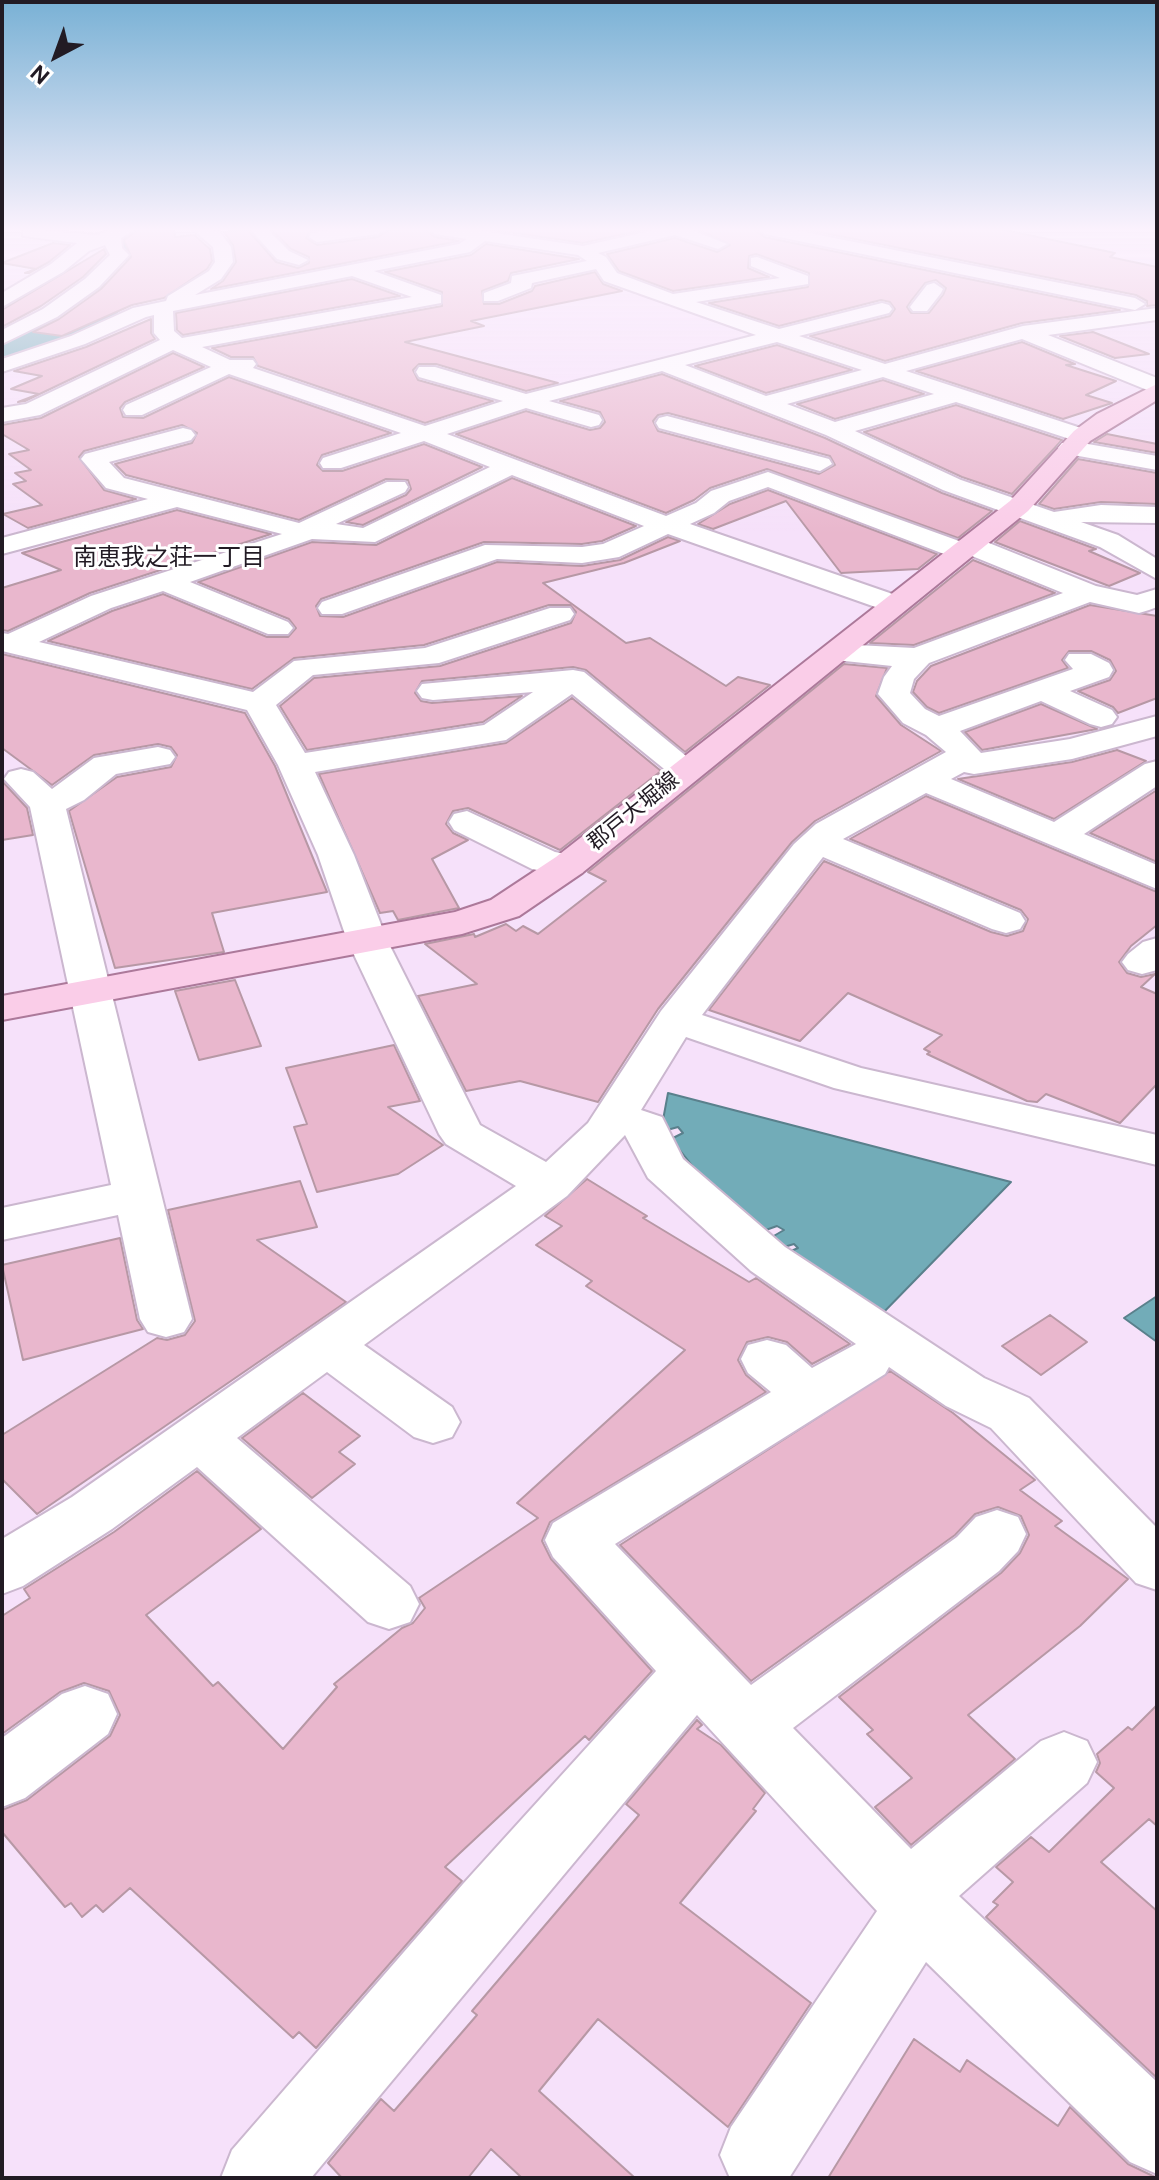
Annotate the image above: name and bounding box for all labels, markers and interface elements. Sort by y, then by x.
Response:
north arrow [16,16,96,96]
text: N [24,58,56,91]
district label: 南恵我之荘一丁目 [73,545,265,573]
street label: 郡戸大堀線 [583,767,685,857]

